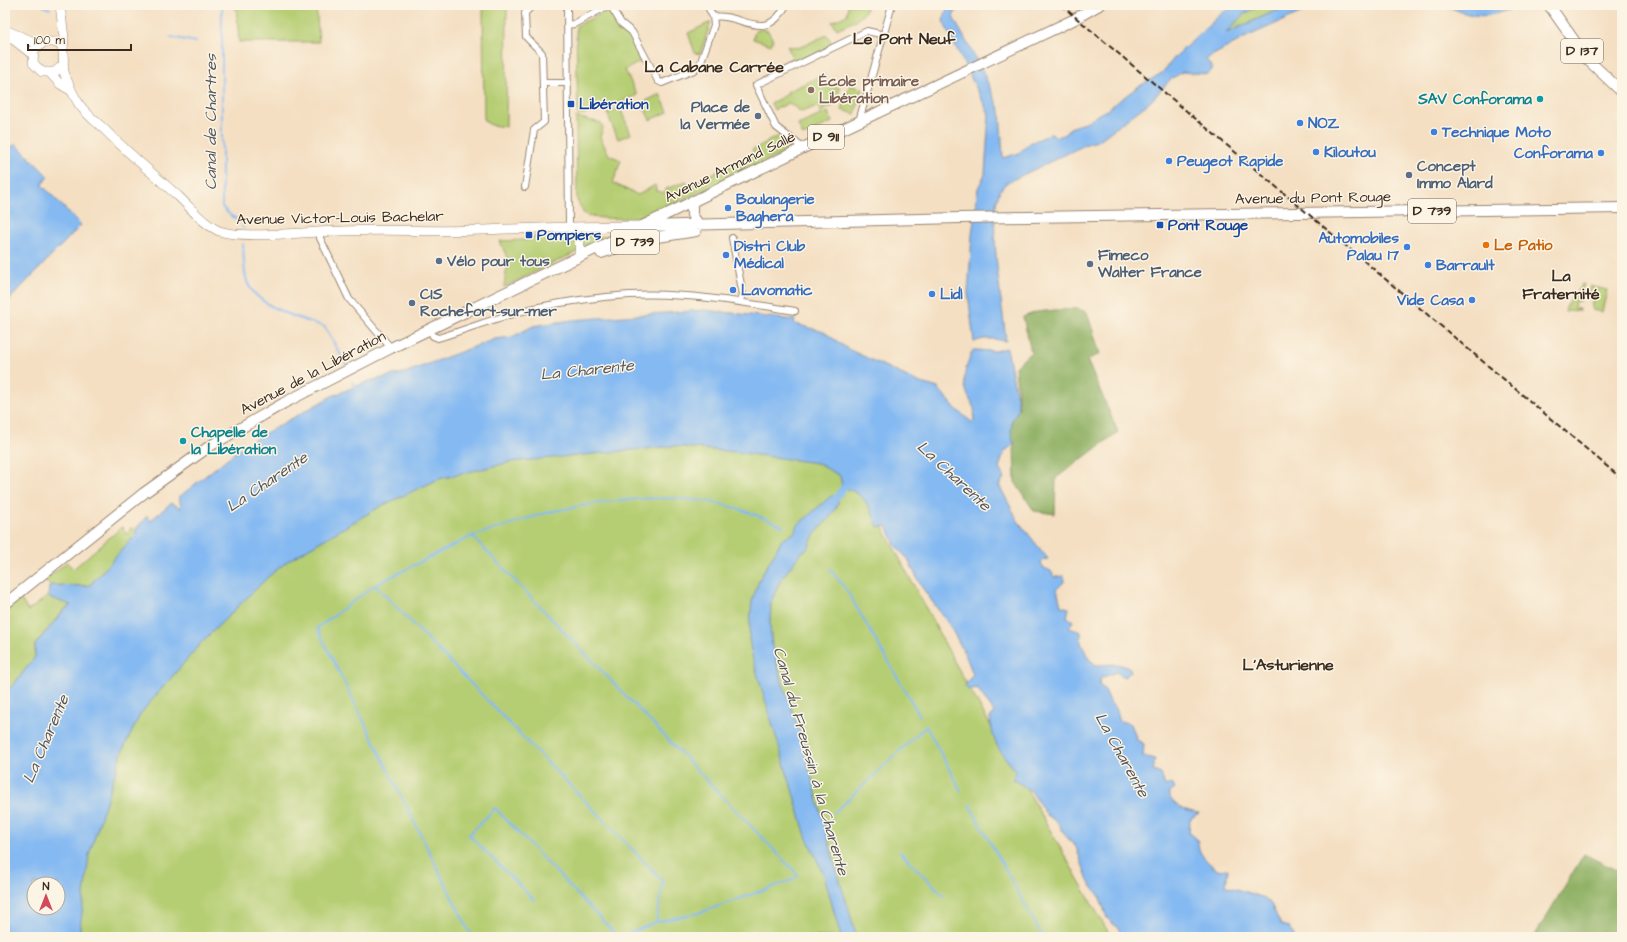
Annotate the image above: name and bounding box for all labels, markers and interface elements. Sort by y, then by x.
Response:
scale bar [28,26,131,52]
district label: Le Pont Neuf [853,28,956,50]
text: 100 m [34,32,65,49]
road number: D 137 [1561,39,1603,63]
water label: Canal de Chartres [200,53,222,190]
district label: La Cabane Carrée [644,56,784,78]
place label: École primaire Libération [819,71,919,109]
marker: École primaire Libération [806,85,816,95]
place label: SAV Conforama [1417,89,1532,110]
place label: Libération [579,94,649,115]
marker: SAV Conforama [1535,94,1545,104]
place label: Place de la Vermée [680,97,750,135]
marker: Libération [566,99,576,109]
marker: Place de la Vermée [753,111,763,121]
place label: NOZ [1308,113,1339,134]
marker: NOZ [1295,118,1305,128]
place label: Technique Moto [1441,122,1552,143]
road number: D 911 [808,125,844,149]
street label: Avenue Armand Sallé [661,126,799,208]
marker: Technique Moto [1429,127,1439,137]
place label: Kiloutou [1324,142,1376,163]
place label: Conforama [1514,143,1593,164]
marker: Kiloutou [1311,147,1321,157]
marker: Conforama [1596,148,1606,158]
place label: Peugeot Rapide [1177,151,1283,174]
marker: Peugeot Rapide [1164,156,1174,166]
place label: Concept Immo Alard [1417,156,1493,194]
marker: Concept Immo Alard [1404,170,1414,180]
street label: Avenue du Pont Rouge [1235,186,1391,211]
place label: Boulangerie Baghera [736,189,815,229]
road number: D 739 [1408,199,1456,223]
marker: Boulangerie Baghera [723,203,733,213]
street label: Avenue Victor-Louis Bachelar [236,206,444,230]
place label: Pont Rouge [1168,215,1248,238]
marker: Pont Rouge [1155,220,1165,230]
place label: Pompiers [537,225,602,246]
place label: Automobiles Palau 17 [1318,228,1400,266]
marker: Pompiers [524,230,534,240]
road number: D 739 [611,230,659,254]
place label: Le Patio [1494,235,1553,256]
place label: Distri Club Médical [734,236,806,274]
marker: Le Patio [1481,240,1491,250]
marker: Automobiles Palau 17 [1402,242,1412,252]
place label: Fimeco Walter France [1097,245,1202,283]
marker: Distri Club Médical [721,250,731,260]
place label: Vélo pour tous [446,251,550,272]
place label: Barrault [1436,255,1495,276]
marker: Vélo pour tous [434,256,444,266]
marker: Fimeco Walter France [1085,259,1095,269]
marker: Barrault [1423,260,1433,270]
district label: La Fraternité [1522,265,1600,305]
place label: Lavomatic [741,280,813,301]
place label: CIS Rochefort-sur-mer [420,284,557,322]
place label: Lidl [940,284,963,305]
marker: Lavomatic [728,285,738,295]
marker: Lidl [927,289,937,299]
place label: Vide Casa [1396,290,1464,311]
marker: Vide Casa [1467,295,1477,305]
marker: CIS Rochefort-sur-mer [407,298,417,308]
street label: Avenue de la Libération [237,325,390,420]
water label: La Charente [539,354,636,386]
place label: Chapelle de la Libération [191,422,277,460]
marker: Chapelle de la Libération [178,436,188,446]
water label: La Charente [912,436,997,517]
water label: La Charente [222,446,313,517]
water label: Canal du Freussin à la Charente [768,644,855,879]
district label: L'Asturienne [1242,654,1334,676]
water label: La Charente [18,690,75,786]
water label: La Charente [1090,709,1155,802]
north arrow [26,876,66,916]
text: N [43,879,50,894]

